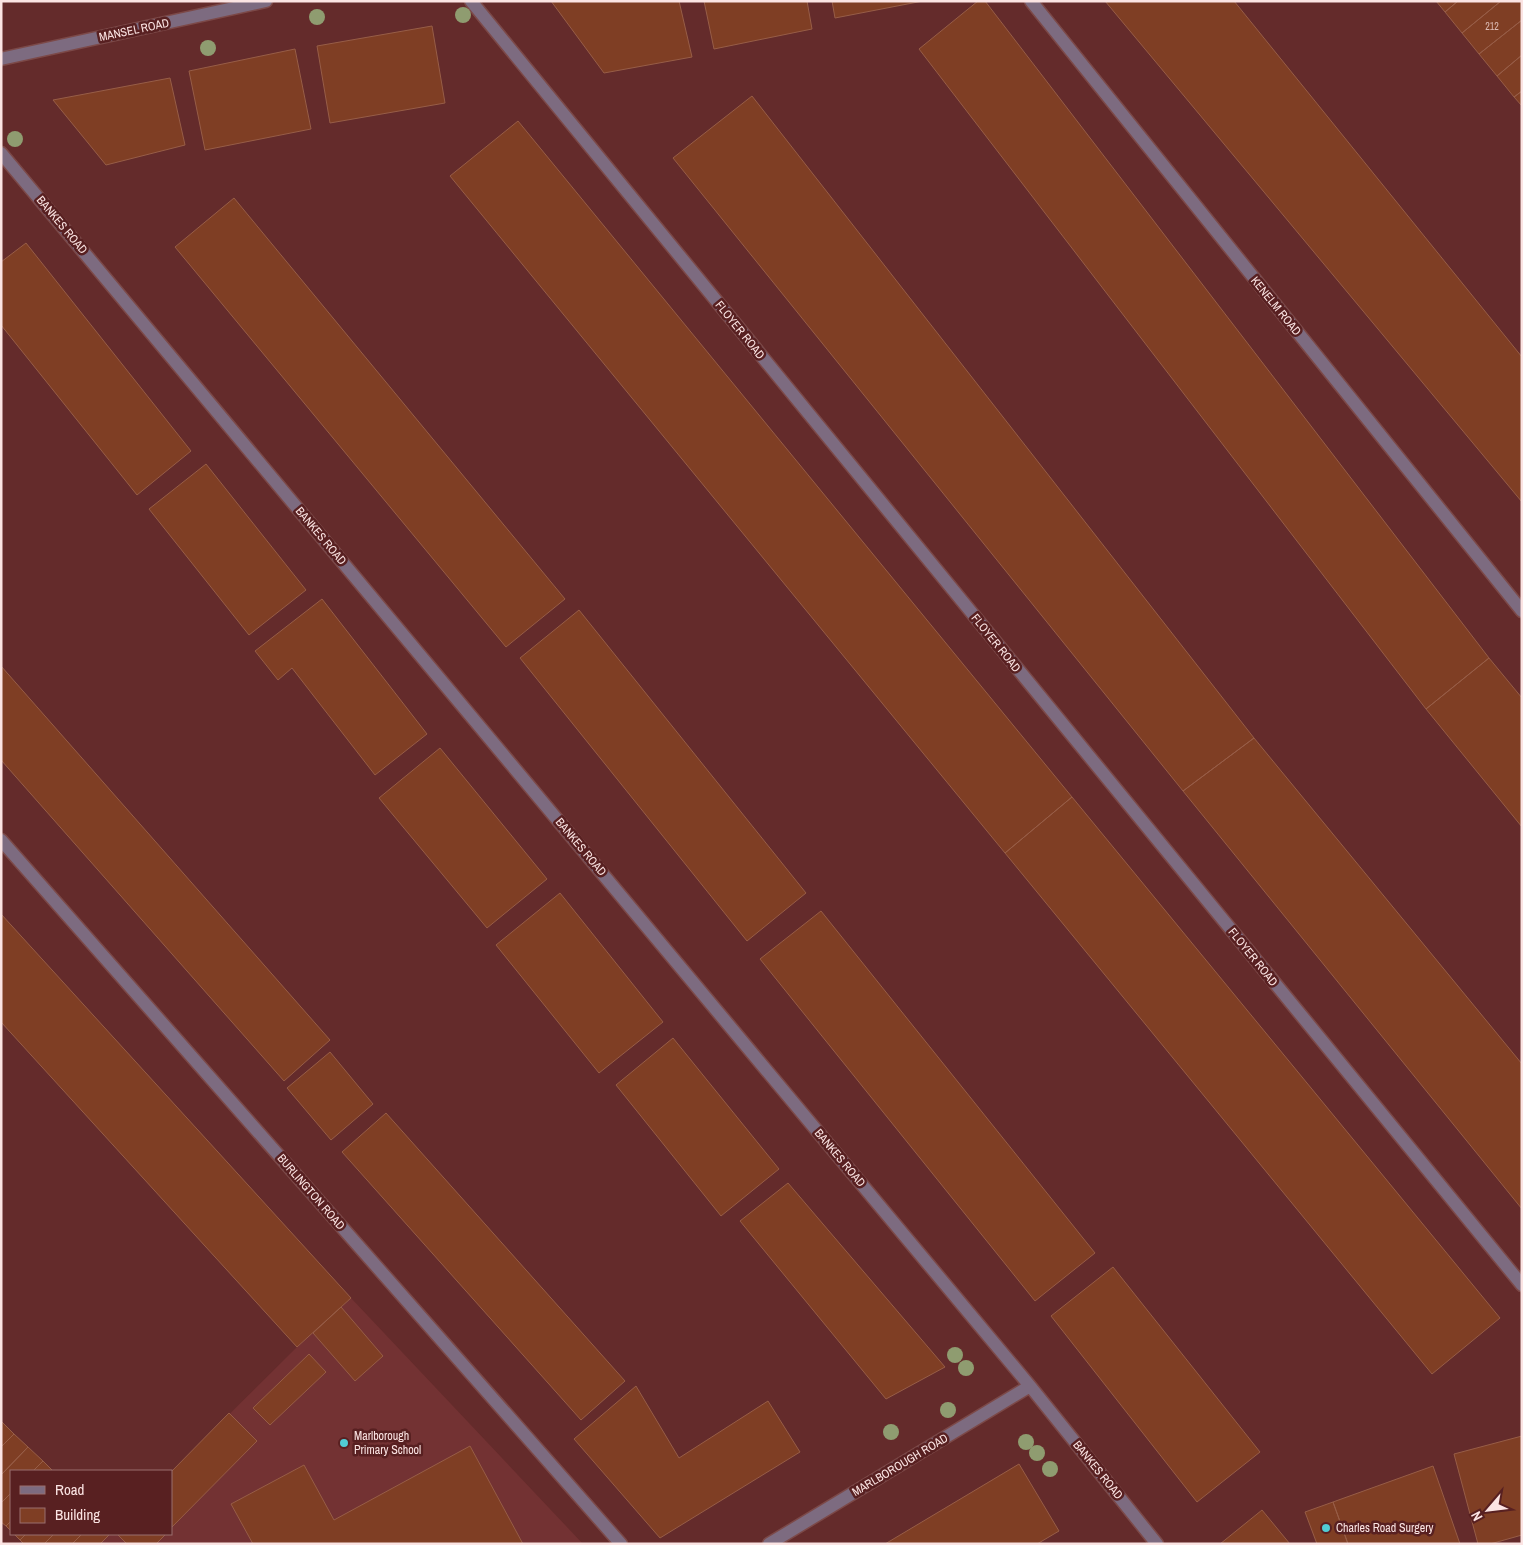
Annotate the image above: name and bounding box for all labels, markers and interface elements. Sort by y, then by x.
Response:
street label: MANSEL ROAD [97,15,171,45]
house number: 212 [1485,20,1499,33]
street label: BANKES ROAD [33,193,91,257]
street label: KENELM ROAD [1247,273,1305,339]
street label: FLOYER ROAD [712,298,768,362]
street label: BANKES ROAD [292,504,350,568]
street label: FLOYER ROAD [968,611,1024,675]
street label: BANKES ROAD [552,815,610,879]
street label: FLOYER ROAD [1225,925,1281,989]
street label: BANKES ROAD [811,1126,869,1190]
street label: BURLINGTON ROAD [274,1151,348,1233]
place label: Marlborough Primary School [354,1428,421,1458]
street label: MARLBOROUGH ROAD [849,1430,951,1500]
marker: Marlborough Primary School [338,1437,350,1449]
street label: BANKES ROAD [1069,1437,1127,1503]
legend [10,1470,172,1535]
text: Road [55,1479,84,1500]
north arrow [1463,1485,1513,1535]
text: Building [55,1504,100,1525]
text: N [1467,1508,1486,1524]
place label: Charles Road Surgery [1336,1520,1433,1536]
marker: Charles Road Surgery [1320,1522,1332,1534]

